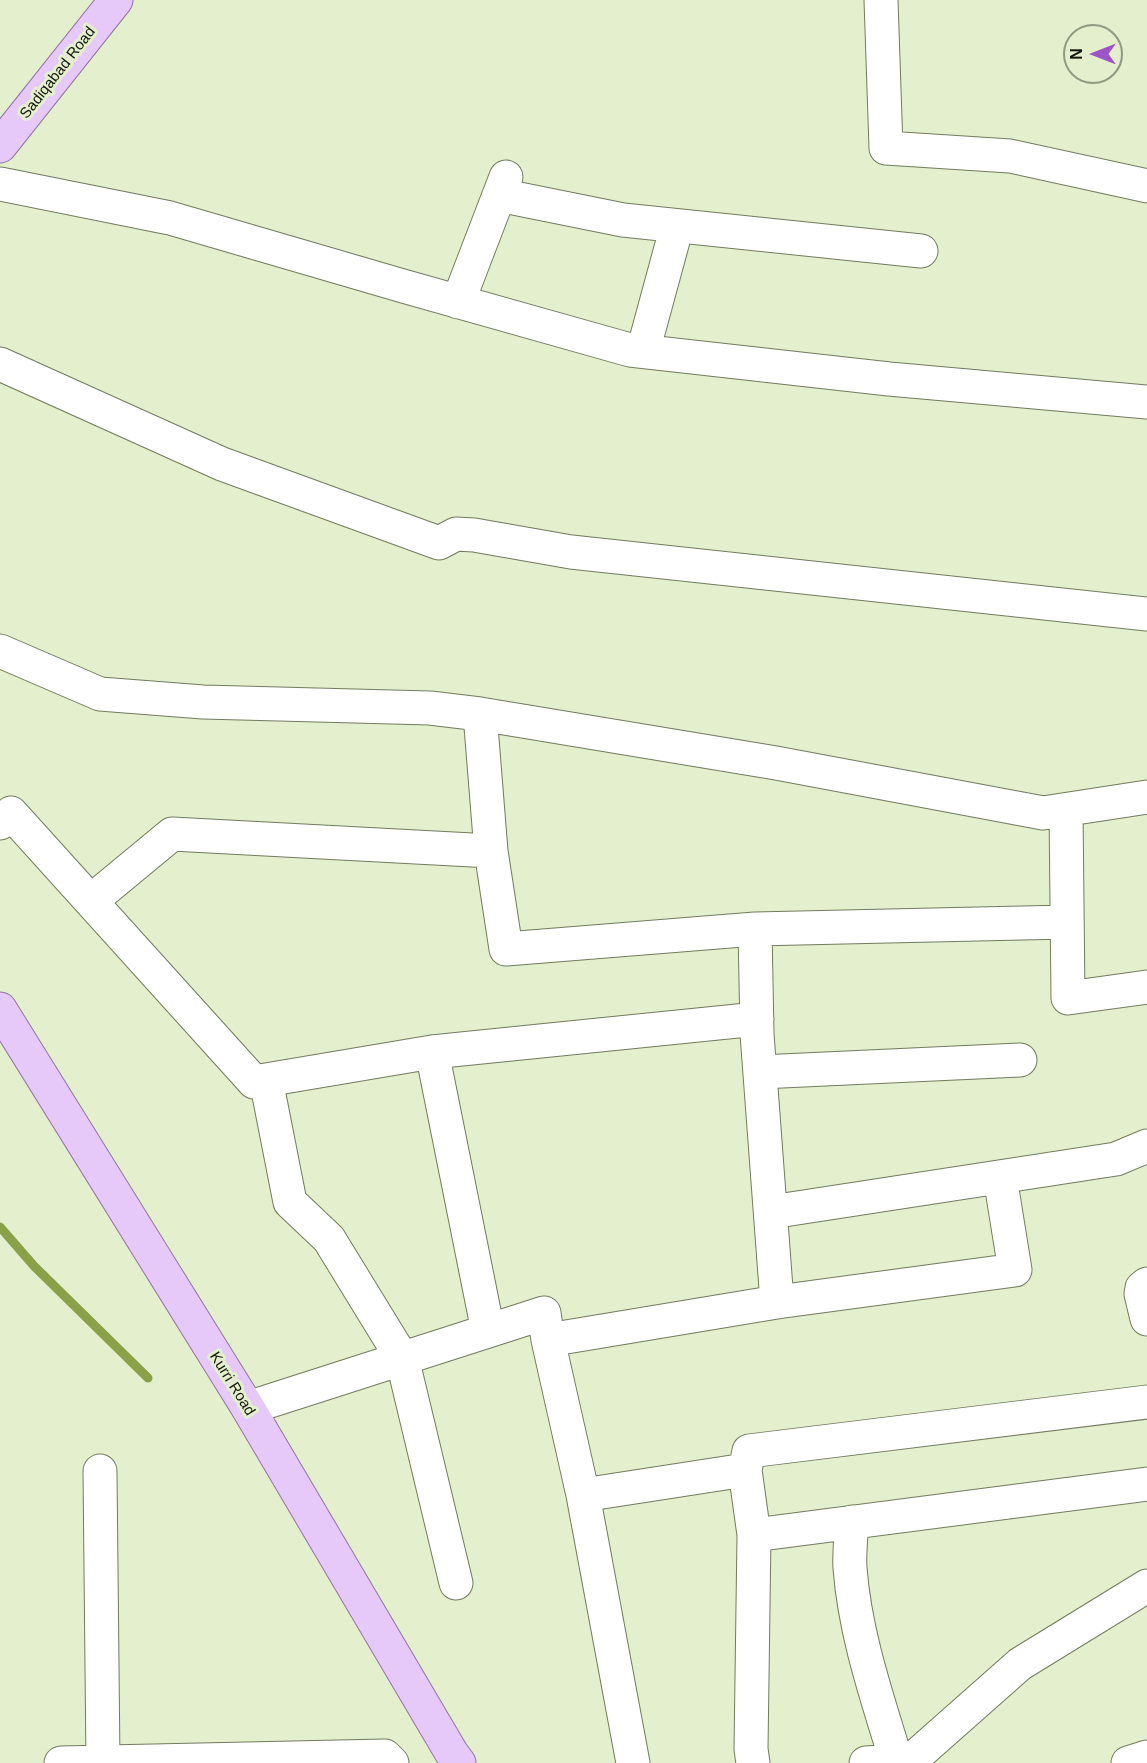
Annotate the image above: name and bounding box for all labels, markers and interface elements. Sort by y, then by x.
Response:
street label: Sadiqabad Road [17,23,99,123]
north arrow [1063,24,1123,84]
text: N [1068,48,1085,60]
street label: Kurri Road [205,1349,259,1419]

